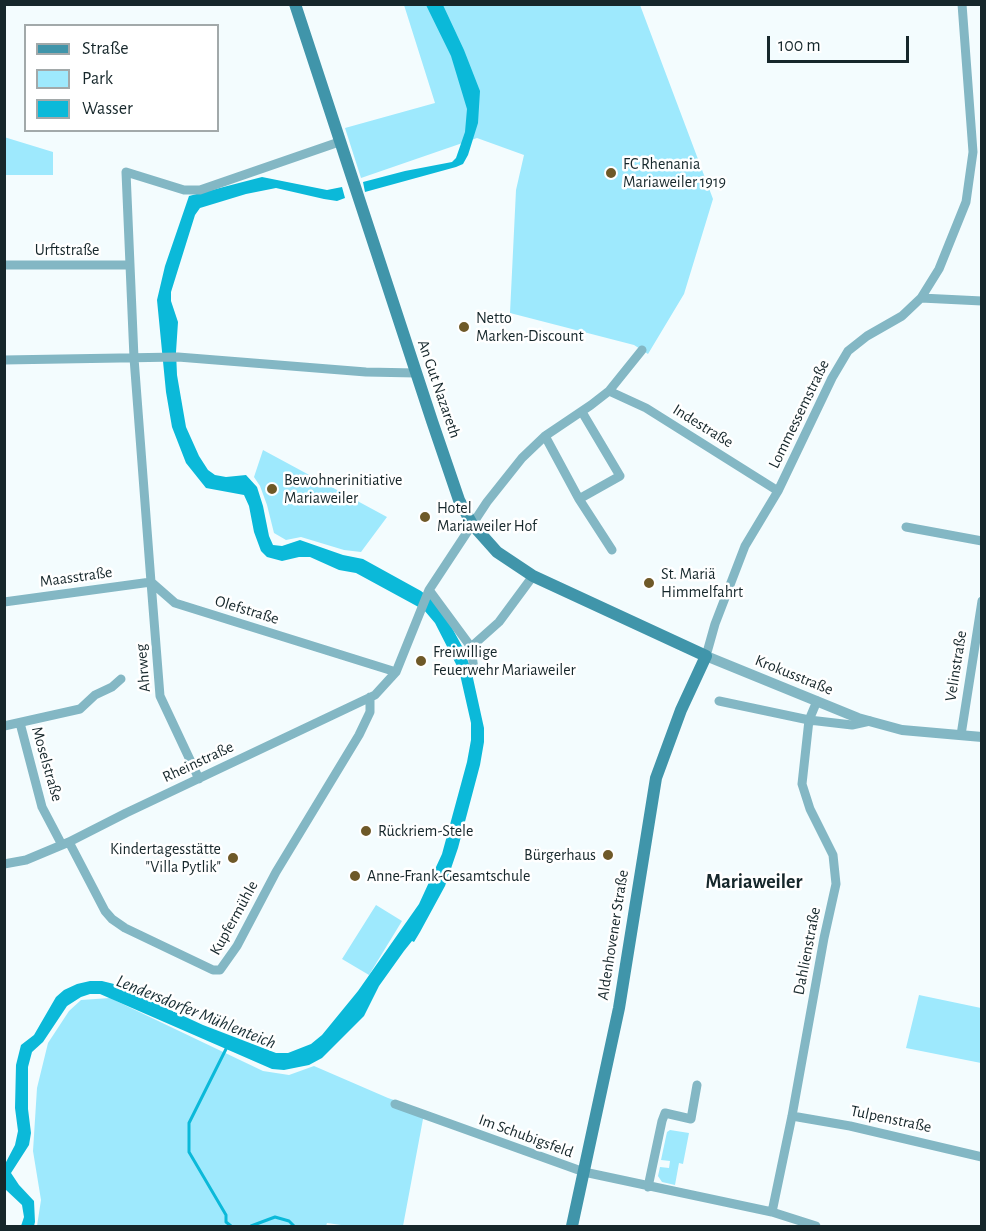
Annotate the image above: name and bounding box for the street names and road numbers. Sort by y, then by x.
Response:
street label: Urftstraße [35,240,99,260]
street label: An Gut Nazareth [413,337,465,441]
street label: Lommessemstraße [764,356,834,472]
street label: Indestraße [669,400,737,452]
street label: Maasstraße [39,562,113,592]
street label: Olefstraße [213,591,281,629]
street label: Velinstraße [941,629,971,703]
street label: Ahrweg [131,643,155,693]
street label: Krokusstraße [752,651,836,699]
street label: Moselstraße [27,724,67,804]
street label: Rheinstraße [159,737,237,787]
street label: Aldenhovener Straße [593,868,633,1002]
street label: Kupfermühle [206,877,262,959]
street label: Dahlienstraße [789,905,825,997]
street label: Tulpenstraße [849,1101,933,1137]
street label: Im Schubigsfeld [476,1110,576,1162]

